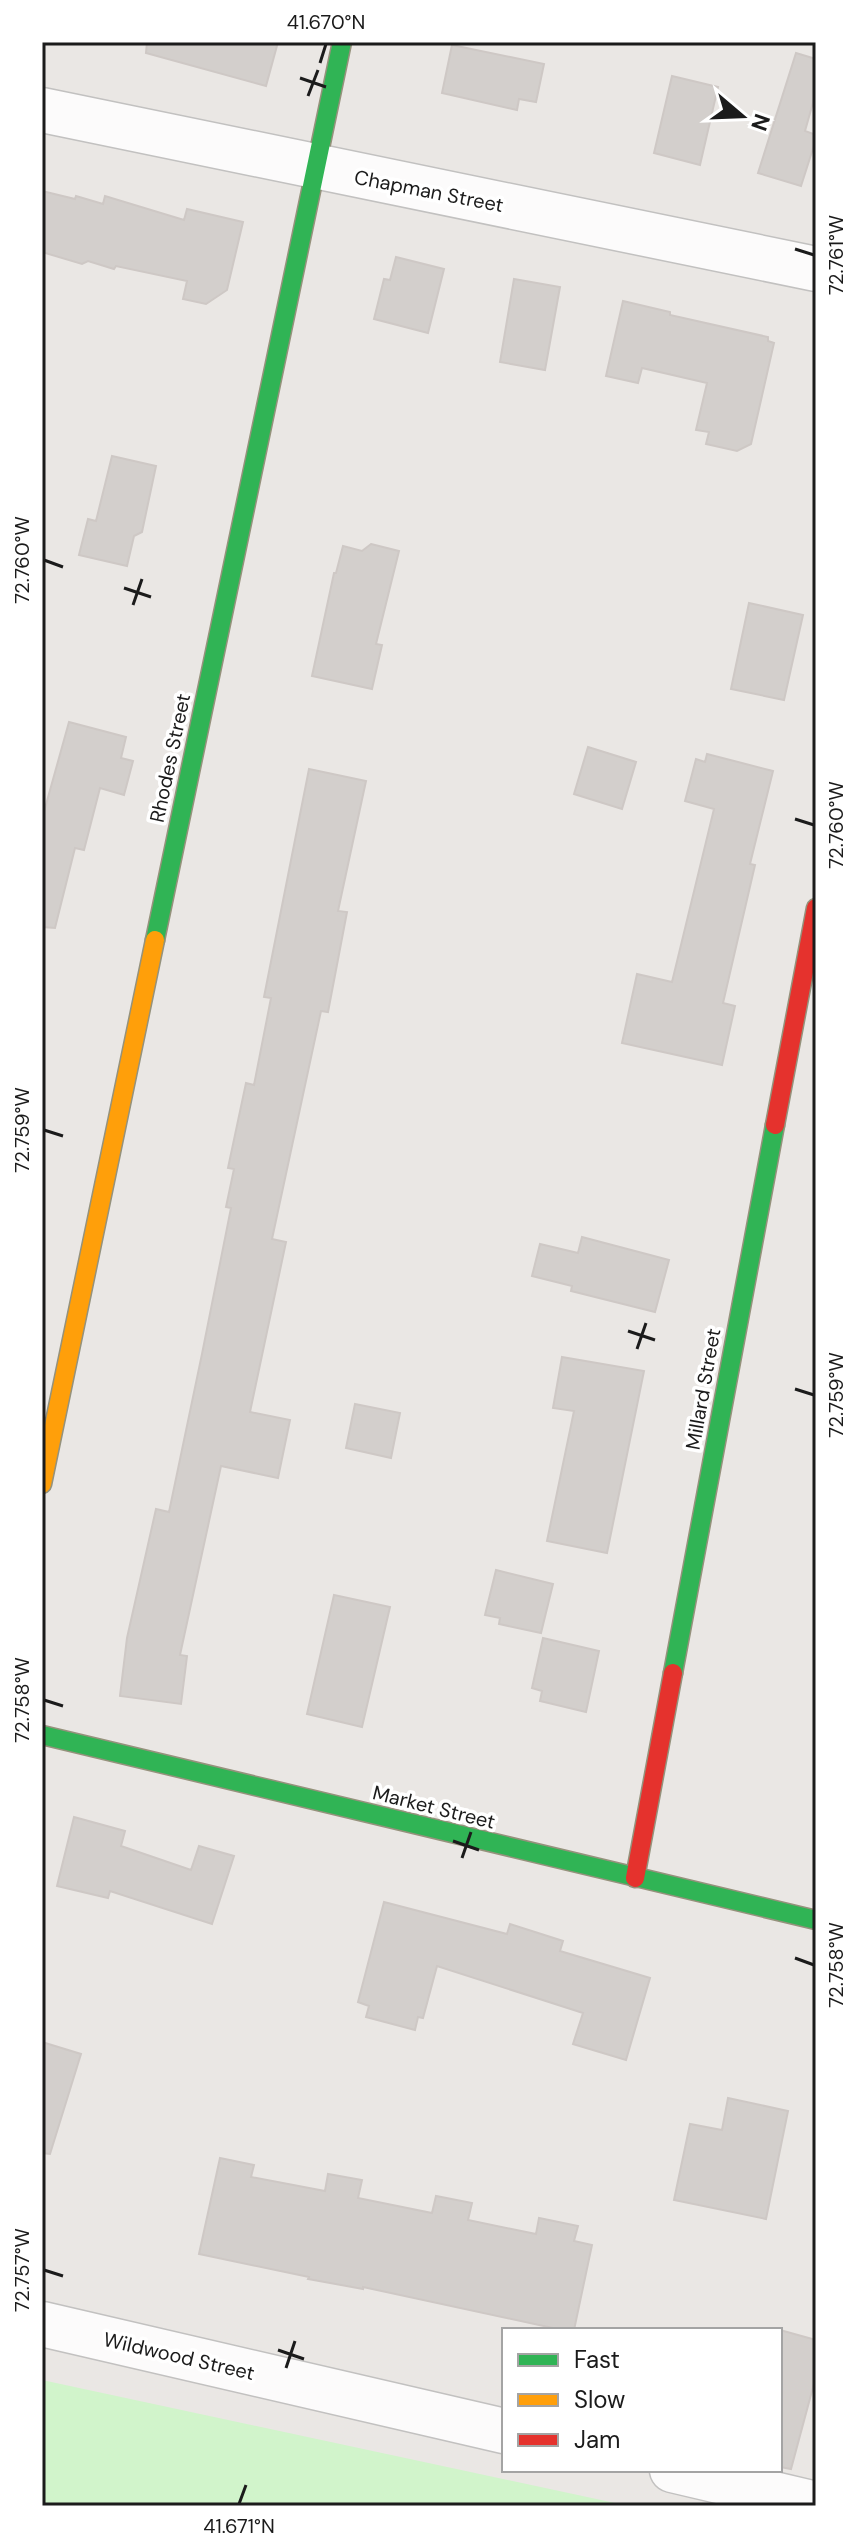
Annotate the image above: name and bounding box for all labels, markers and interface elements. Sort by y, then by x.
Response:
text: 41.670°N [287,9,365,35]
north arrow [702,76,782,156]
text: N [744,110,777,135]
street label: Chapman Street [352,164,506,218]
text: 72.761°W [823,215,849,295]
text: 72.760°W [9,516,35,604]
street label: Rhodes Street [144,691,196,825]
text: 72.760°W [823,781,849,869]
text: 72.759°W [9,1087,35,1173]
street label: Millard Street [680,1326,727,1452]
text: 72.759°W [823,1352,849,1438]
text: 72.758°W [9,1657,35,1743]
street label: Market Street [370,1779,498,1835]
text: 72.758°W [823,1922,849,2008]
text: 72.757°W [9,2228,35,2312]
street label: Wildwood Street [101,2326,257,2386]
legend [502,2328,782,2472]
text: Fast [574,2344,620,2375]
text: Slow [574,2384,625,2415]
text: Jam [574,2424,620,2455]
text: 41.671°N [203,2513,275,2539]

